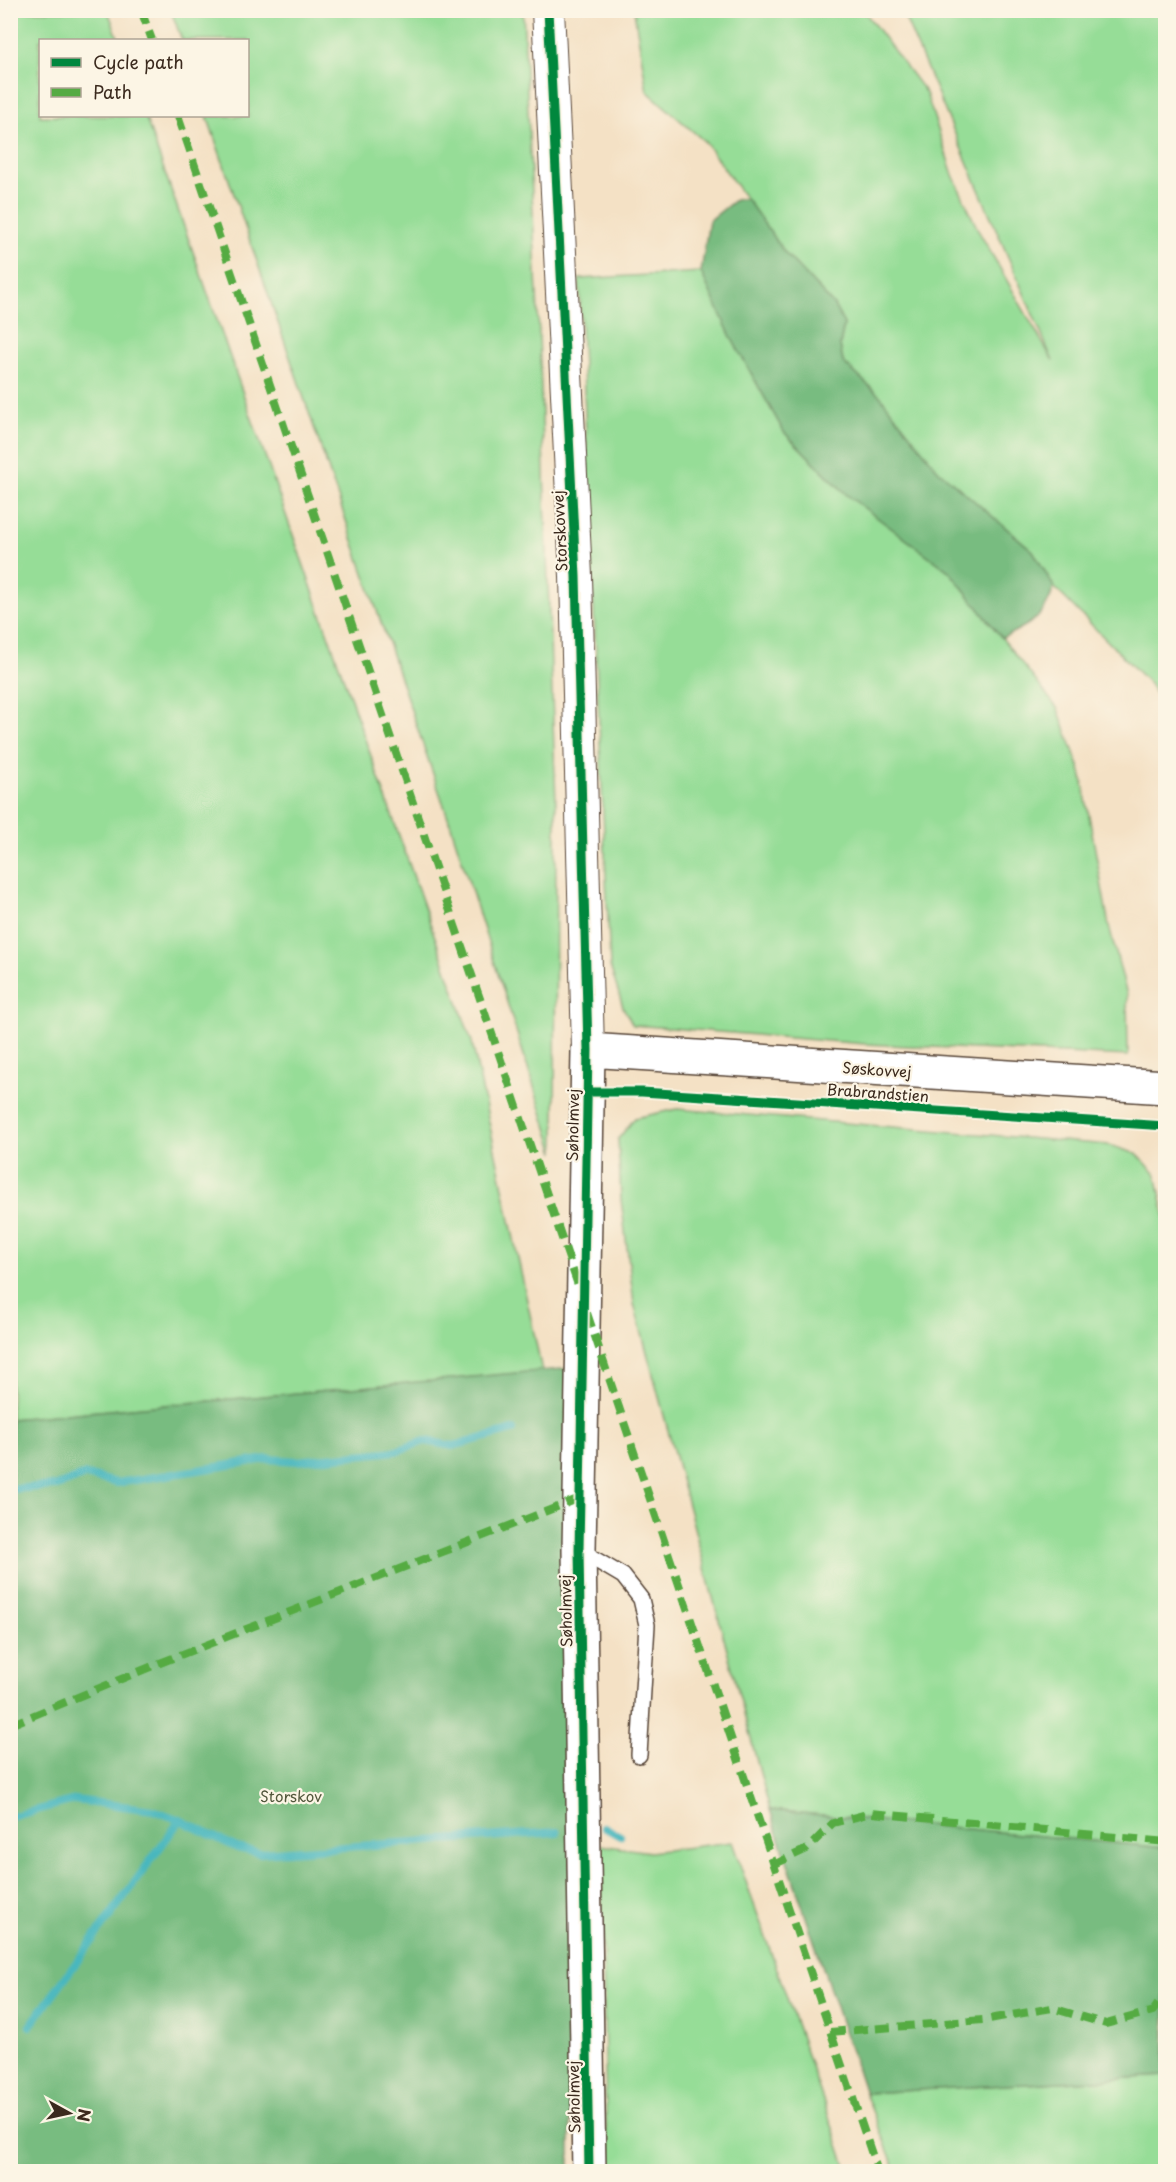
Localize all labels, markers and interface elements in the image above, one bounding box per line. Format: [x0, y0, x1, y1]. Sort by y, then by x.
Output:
legend [39, 39, 249, 117]
text: Cycle path [93, 48, 184, 75]
text: Path [93, 78, 132, 105]
street label: Storskovvej [545, 490, 573, 572]
street label: Søskovvej [842, 1055, 912, 1083]
street label: Brabrandstien [826, 1077, 930, 1107]
street label: Søholmvej [560, 1088, 584, 1162]
street label: Søholmvej [553, 1574, 577, 1648]
park label: Storskov [260, 1784, 322, 1807]
street label: Søholmvej [561, 2060, 585, 2134]
north arrow [39, 2083, 99, 2143]
text: N [72, 2107, 98, 2123]

